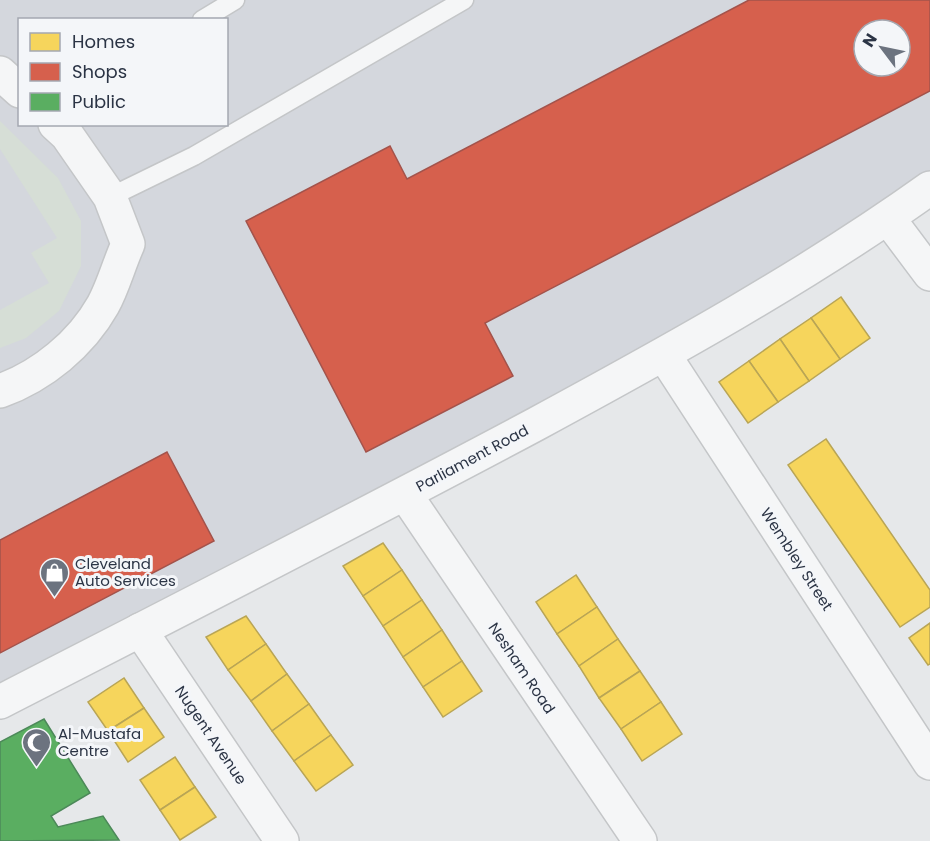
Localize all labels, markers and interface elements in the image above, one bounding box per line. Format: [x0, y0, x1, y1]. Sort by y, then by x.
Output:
legend [18, 18, 228, 126]
north arrow [852, 18, 912, 78]
text: Homes [72, 29, 135, 54]
text: N [857, 29, 883, 52]
text: Shops [72, 59, 127, 84]
text: Public [72, 89, 126, 114]
street label: Parliament Road [412, 419, 532, 497]
street label: Wembley Street [756, 503, 838, 615]
place label: Cleveland Auto Services [75, 553, 176, 591]
shop icon: Cleveland Auto Services [38, 556, 70, 598]
street label: Nesham Road [484, 618, 560, 718]
street label: Nugent Avenue [170, 681, 252, 789]
place label: Al-Mustafa Centre [58, 723, 141, 761]
mosque icon: Al-Mustafa Centre [21, 726, 53, 768]

